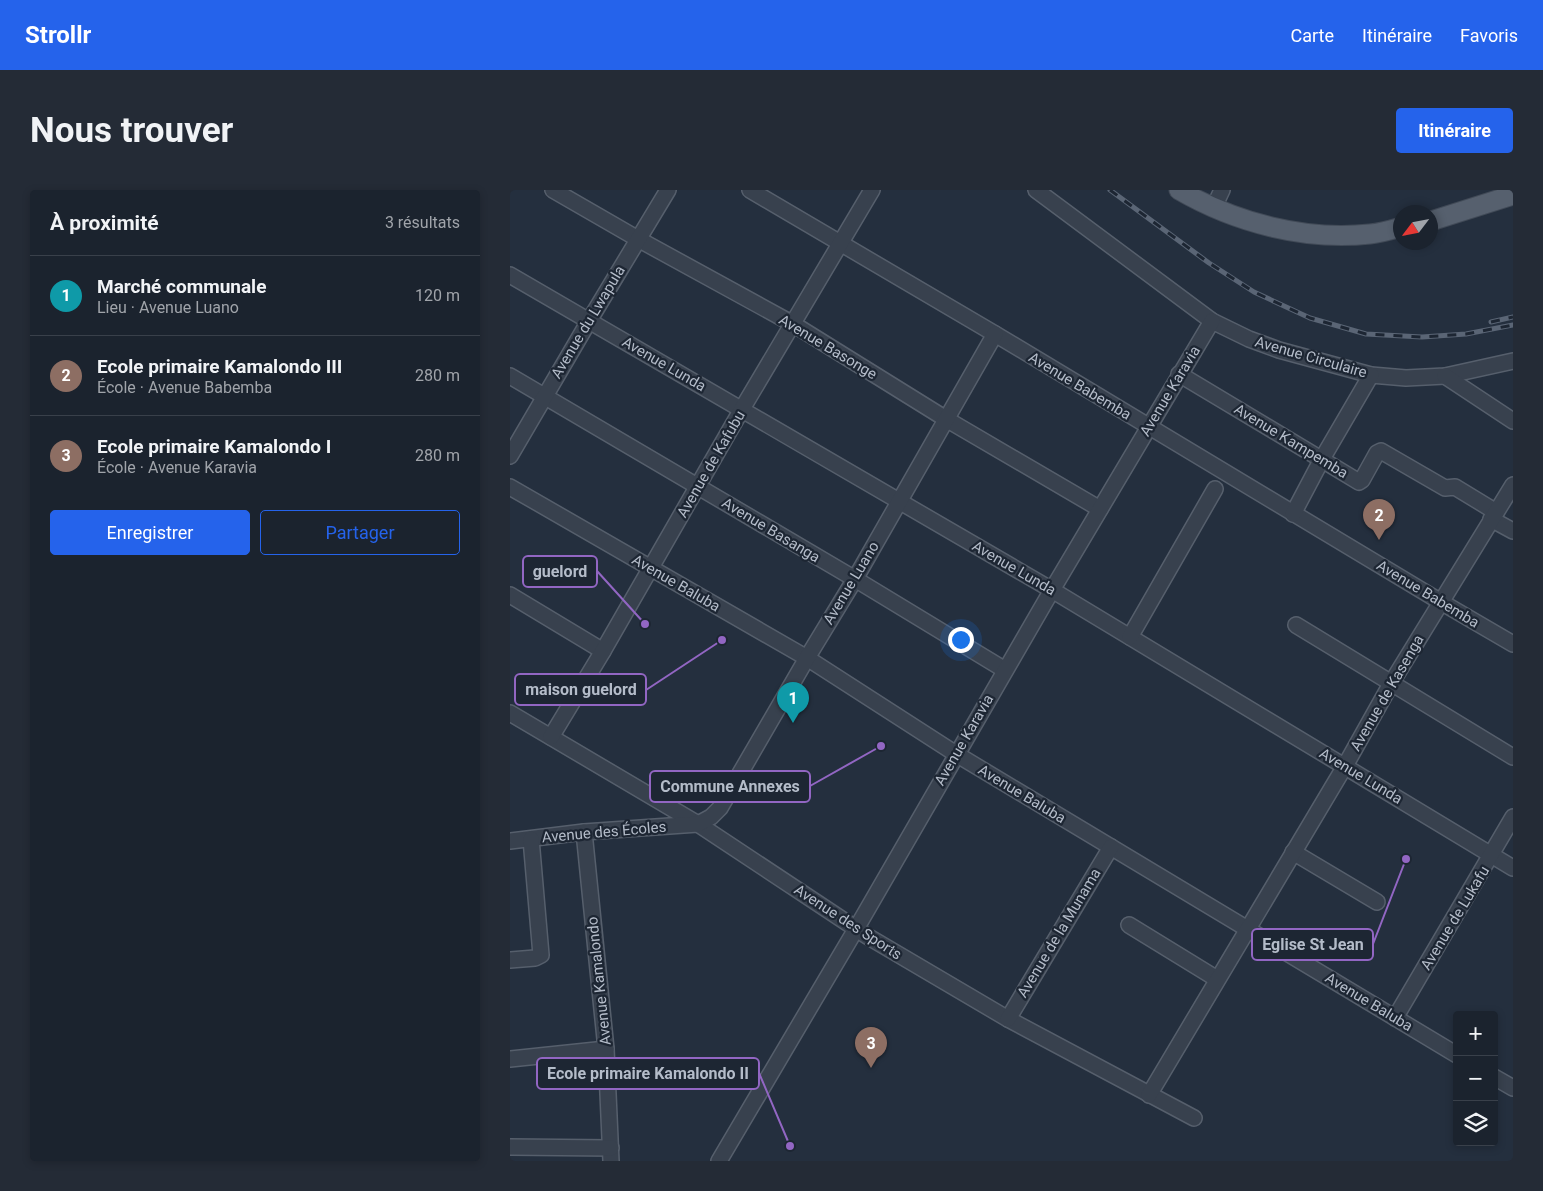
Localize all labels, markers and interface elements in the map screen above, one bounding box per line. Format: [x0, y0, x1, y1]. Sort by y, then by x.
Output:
text: Strollr [25, 21, 91, 49]
text: Carte [1291, 25, 1334, 46]
text: Itinéraire [1362, 25, 1432, 46]
text: Favoris [1460, 25, 1518, 46]
button: Itinéraire [1396, 108, 1513, 153]
text: Nous trouver [30, 110, 233, 151]
north arrow [1393, 205, 1438, 250]
text: À proximité [50, 211, 159, 235]
text: 3 résultats [385, 213, 460, 232]
street label: Avenue du Lwapula [547, 262, 629, 382]
text: Marché communale [97, 275, 266, 298]
text: 1 [61, 286, 71, 305]
text: 120 m [415, 286, 460, 305]
text: Lieu · Avenue Luano [97, 298, 239, 317]
street label: Avenue Basonge [776, 311, 880, 383]
street label: Avenue Circulaire [1253, 332, 1369, 382]
street label: Avenue Lunda [619, 333, 709, 395]
street label: Avenue Karavia [1136, 343, 1204, 439]
street label: Avenue Babemba [1025, 348, 1135, 424]
text: Ecole primaire Kamalondo III [97, 355, 342, 378]
text: 2 [61, 366, 71, 385]
text: 280 m [415, 366, 460, 385]
text: École · Avenue Babemba [97, 378, 272, 397]
street label: Avenue Kampemba [1231, 400, 1351, 482]
street label: Avenue de Kafubu [673, 407, 749, 521]
text: Ecole primaire Kamalondo I [97, 435, 331, 458]
text: 3 [61, 446, 71, 465]
text: 280 m [415, 446, 460, 465]
text: École · Avenue Karavia [97, 458, 257, 477]
street label: Avenue Basanga [719, 494, 823, 566]
pin: 2 [1363, 499, 1395, 540]
button: Enregistrer [50, 510, 250, 555]
button: Partager [260, 510, 460, 555]
street label: Avenue Lunda [969, 537, 1059, 599]
street label: Avenue Luano [819, 538, 883, 628]
street label: Avenue Baluba [629, 551, 723, 615]
callout: guelord [523, 556, 597, 587]
street label: Avenue Babemba [1373, 556, 1483, 632]
text: guelord [533, 562, 587, 581]
your location [948, 627, 974, 653]
street label: Avenue de Kasenga [1346, 632, 1428, 754]
callout: maison guelord [515, 674, 646, 705]
text: maison guelord [525, 680, 637, 699]
pin: 1 [777, 682, 809, 723]
street label: Avenue Karavia [931, 691, 997, 789]
street label: Avenue Lunda [1316, 744, 1406, 808]
street label: Avenue Baluba [975, 761, 1069, 827]
callout: Commune Annexes [650, 771, 810, 802]
text: Commune Annexes [660, 777, 800, 796]
street label: Avenue des Écoles [541, 818, 667, 846]
street label: Avenue de Lukafu [1417, 863, 1493, 973]
street label: Avenue de la Munama [1013, 865, 1105, 1001]
street label: Avenue des Sports [791, 881, 905, 963]
street label: Avenue Kamalondo [583, 916, 615, 1046]
callout: Eglise St Jean [1252, 929, 1373, 960]
text: Eglise St Jean [1262, 935, 1364, 954]
street label: Avenue Baluba [1322, 969, 1416, 1035]
map controls [1453, 1011, 1498, 1146]
button: + [1453, 1011, 1498, 1056]
pin: 3 [855, 1027, 887, 1068]
button: − [1453, 1056, 1498, 1101]
callout: Ecole primaire Kamalondo II [537, 1058, 759, 1089]
text: Ecole primaire Kamalondo II [547, 1064, 749, 1083]
button: layers [1453, 1101, 1498, 1146]

